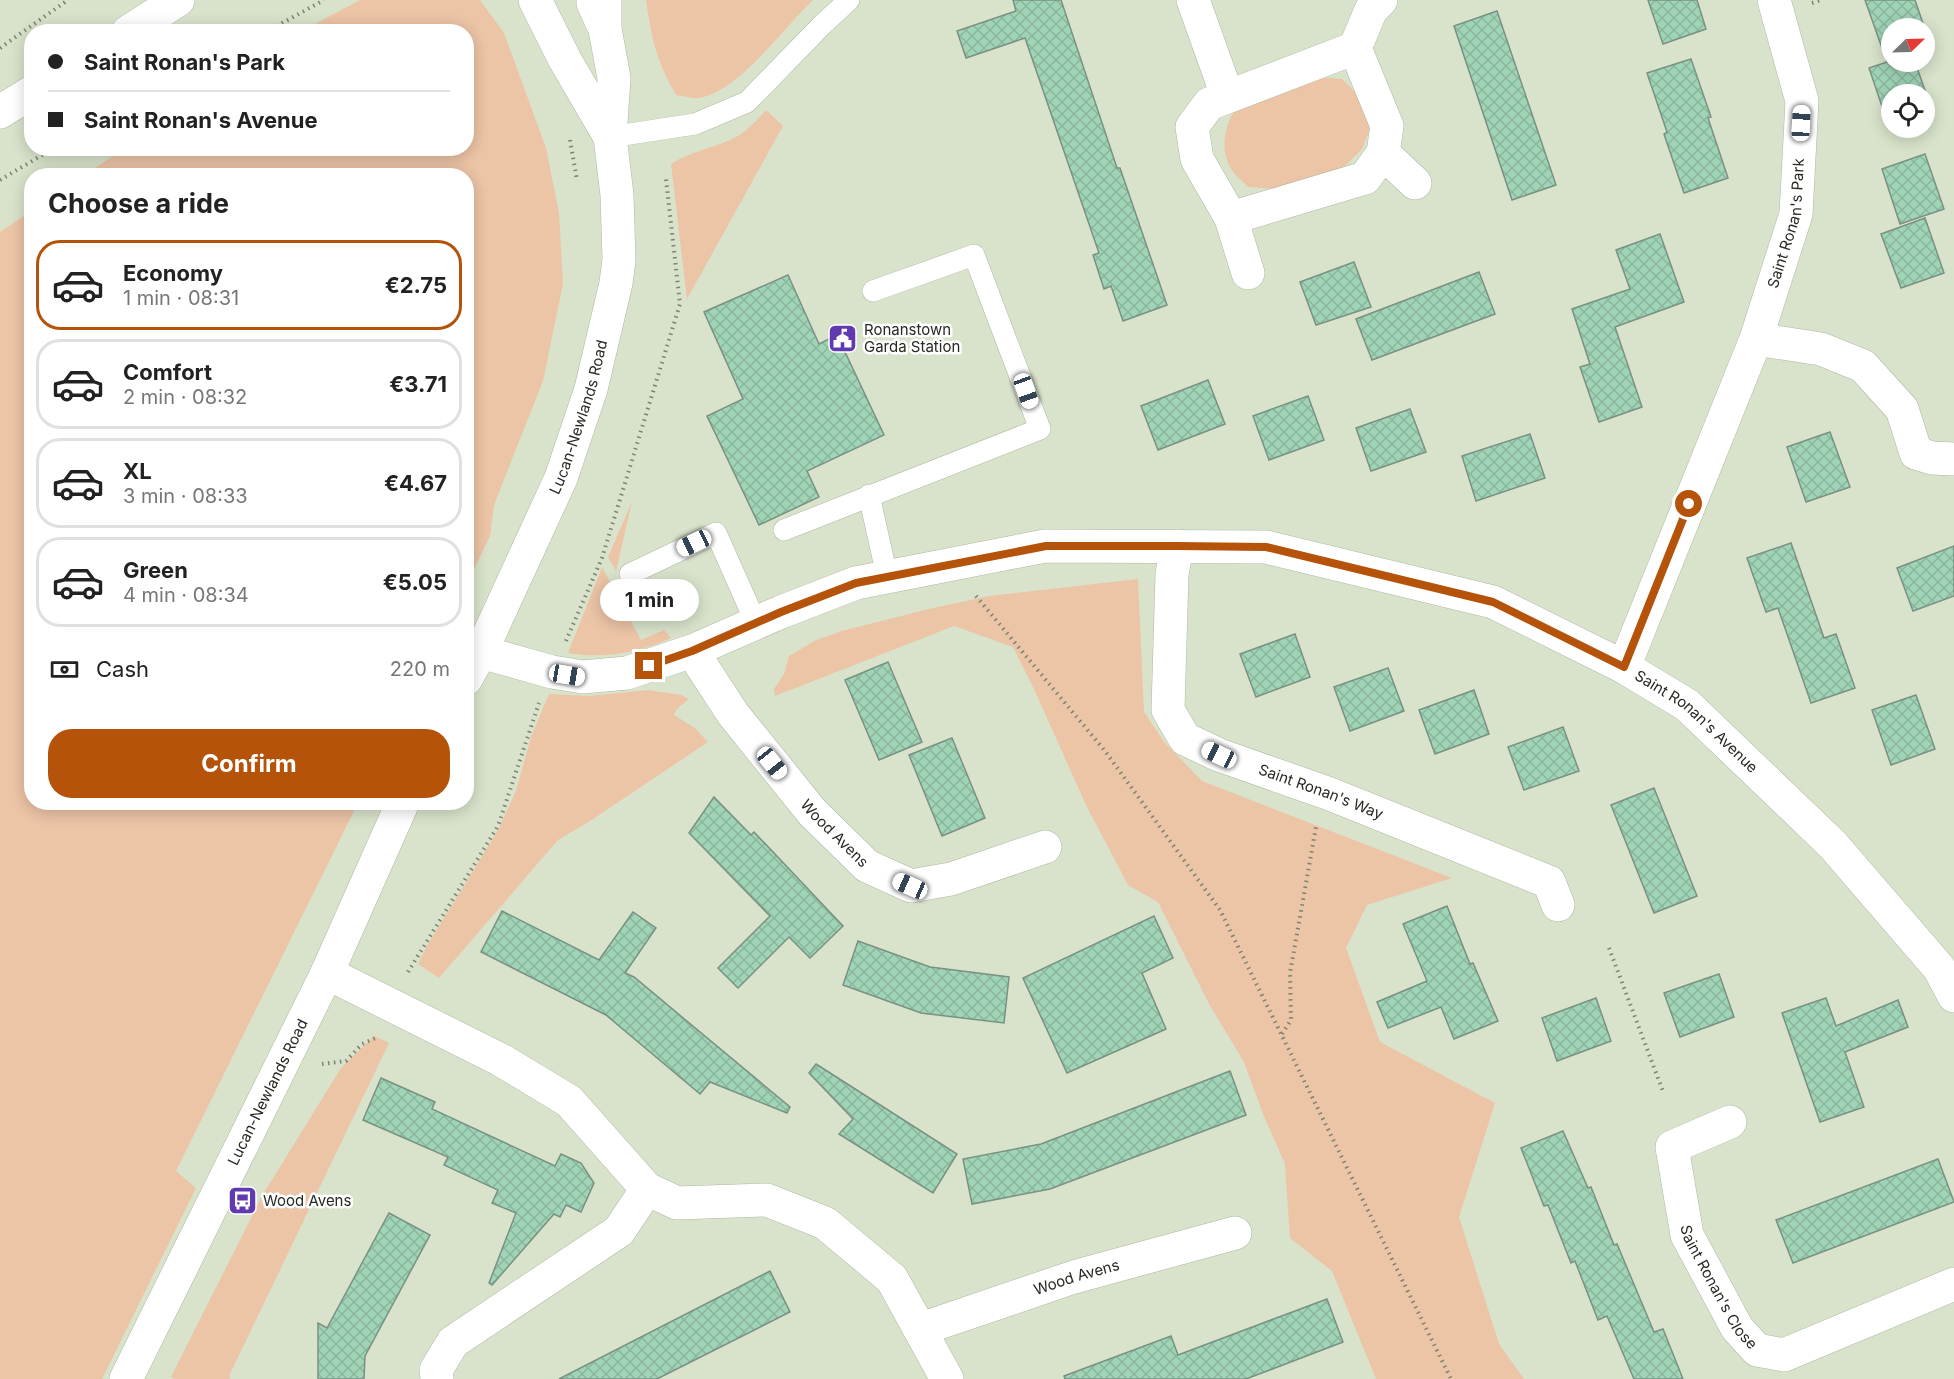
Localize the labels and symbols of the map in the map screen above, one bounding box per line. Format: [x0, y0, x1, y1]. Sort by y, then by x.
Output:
north arrow [1881, 18, 1935, 72]
car [1791, 105, 1811, 141]
street label: Saint Ronan's Park [1763, 157, 1808, 290]
place label: Ronanstown Garda Station [864, 320, 960, 356]
public building icon: Ronanstown Garda Station [827, 323, 859, 355]
street label: Lucan-Newlands Road [545, 338, 611, 497]
car [1011, 371, 1041, 411]
route start [1675, 490, 1702, 517]
car [674, 527, 714, 559]
callout: 1 min [600, 579, 698, 621]
route end [635, 652, 662, 679]
car [548, 663, 586, 687]
street label: Saint Ronan's Avenue [1632, 666, 1762, 777]
car [1199, 739, 1239, 771]
car [754, 743, 790, 783]
street label: Saint Ronan's Way [1256, 760, 1387, 824]
street label: Wood Avens [797, 795, 873, 871]
car [890, 870, 930, 902]
street label: Lucan-Newlands Road [223, 1016, 312, 1168]
bus stop icon: Wood Avens [226, 1185, 258, 1217]
place label: Wood Avens [263, 1191, 351, 1210]
street label: Saint Ronan's Close [1676, 1223, 1762, 1353]
street label: Wood Avens [1031, 1255, 1121, 1299]

